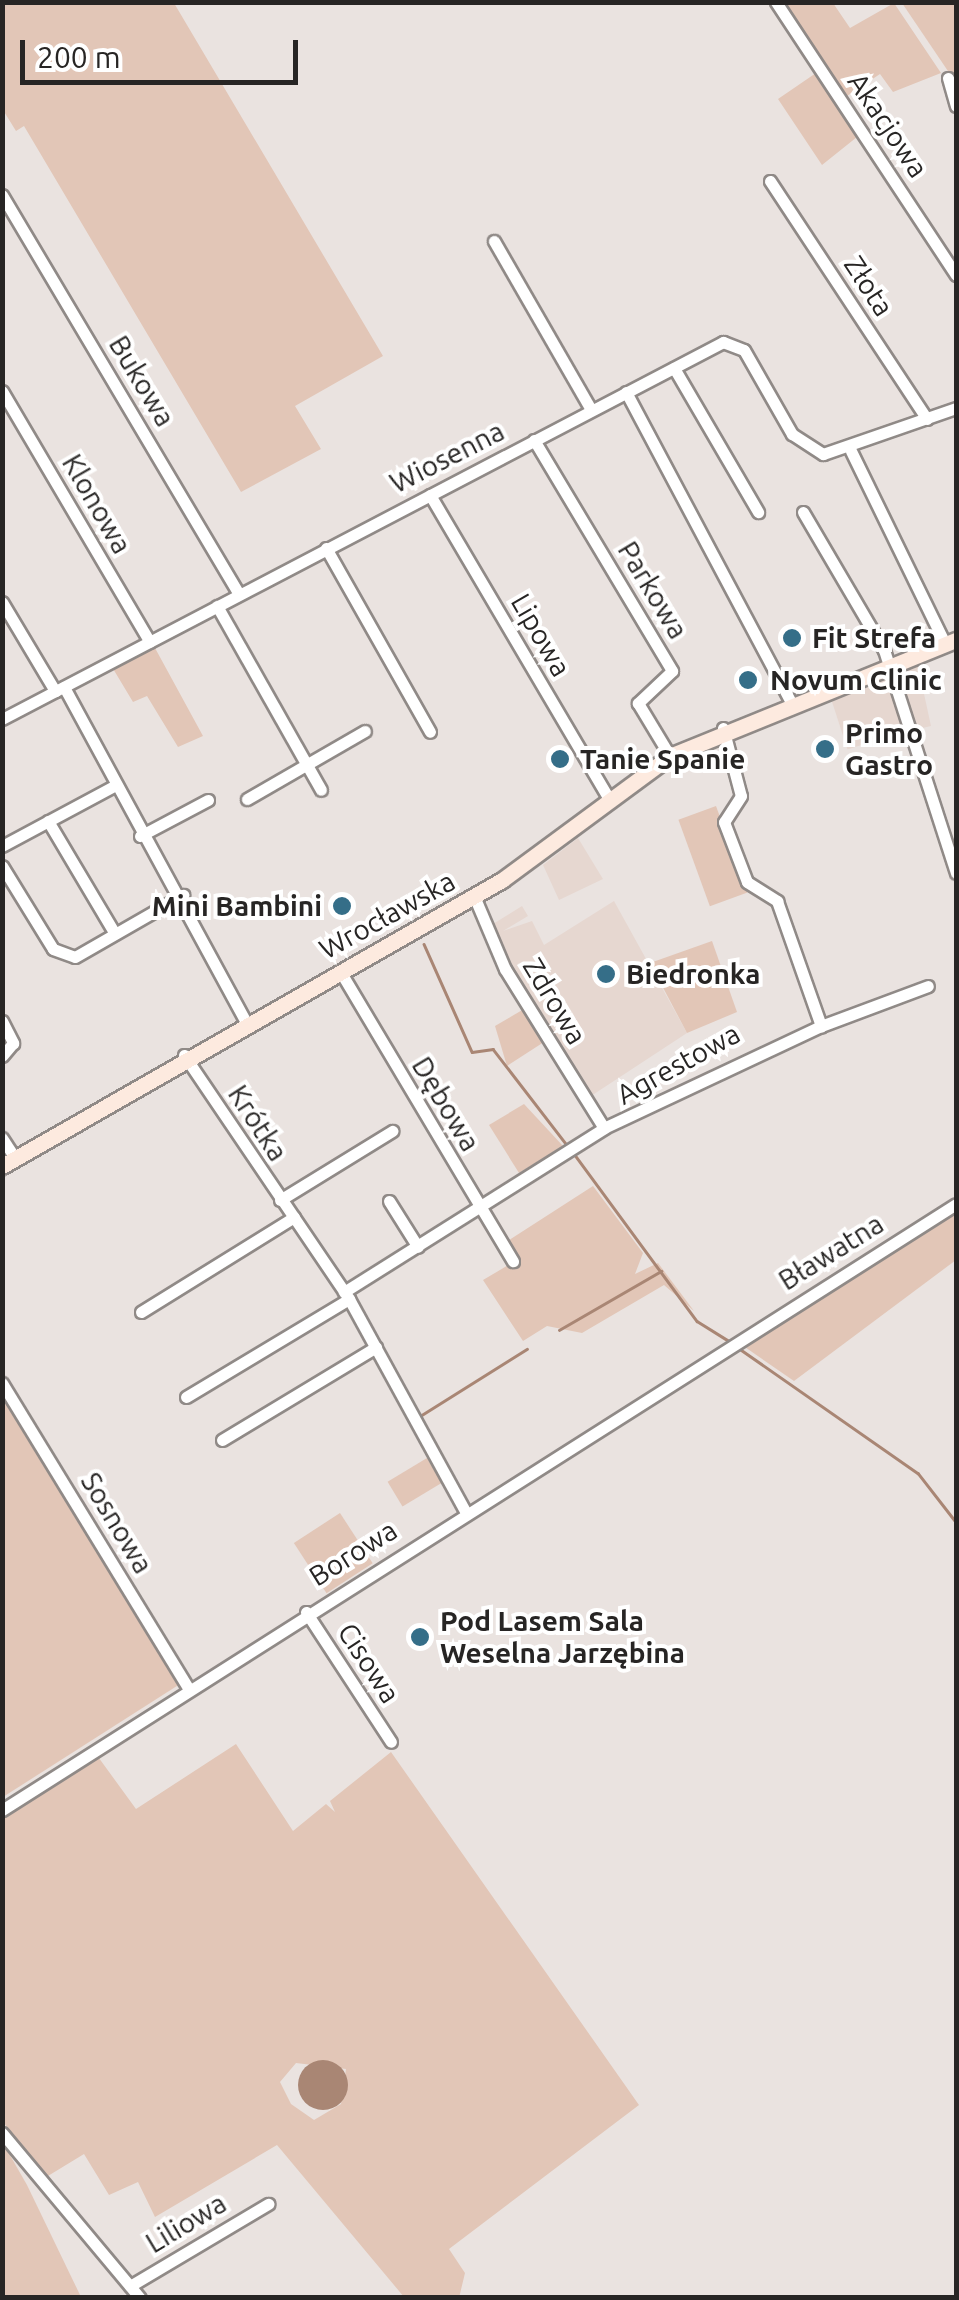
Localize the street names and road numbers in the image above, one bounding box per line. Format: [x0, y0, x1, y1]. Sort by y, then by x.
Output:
street label: Akacjowa [841, 66, 935, 184]
street label: Złota [837, 250, 901, 322]
street label: Bukowa [102, 330, 182, 432]
street label: Wiosenna [384, 414, 510, 500]
street label: Klonowa [55, 448, 139, 560]
street label: Parkowa [611, 535, 695, 645]
street label: Lipowa [504, 588, 578, 682]
street label: Wrocławska [313, 864, 461, 966]
street label: Zdrowa [516, 952, 594, 1050]
street label: Agrestowa [610, 1016, 746, 1112]
street label: Dębowa [405, 1051, 487, 1157]
street label: Krótka [221, 1079, 295, 1167]
street label: Bławatna [772, 1207, 890, 1297]
street label: Sosnowa [74, 1467, 160, 1579]
street label: Borowa [303, 1513, 403, 1593]
street label: Cisowa [331, 1617, 407, 1709]
street label: Liliowa [140, 2186, 232, 2260]

